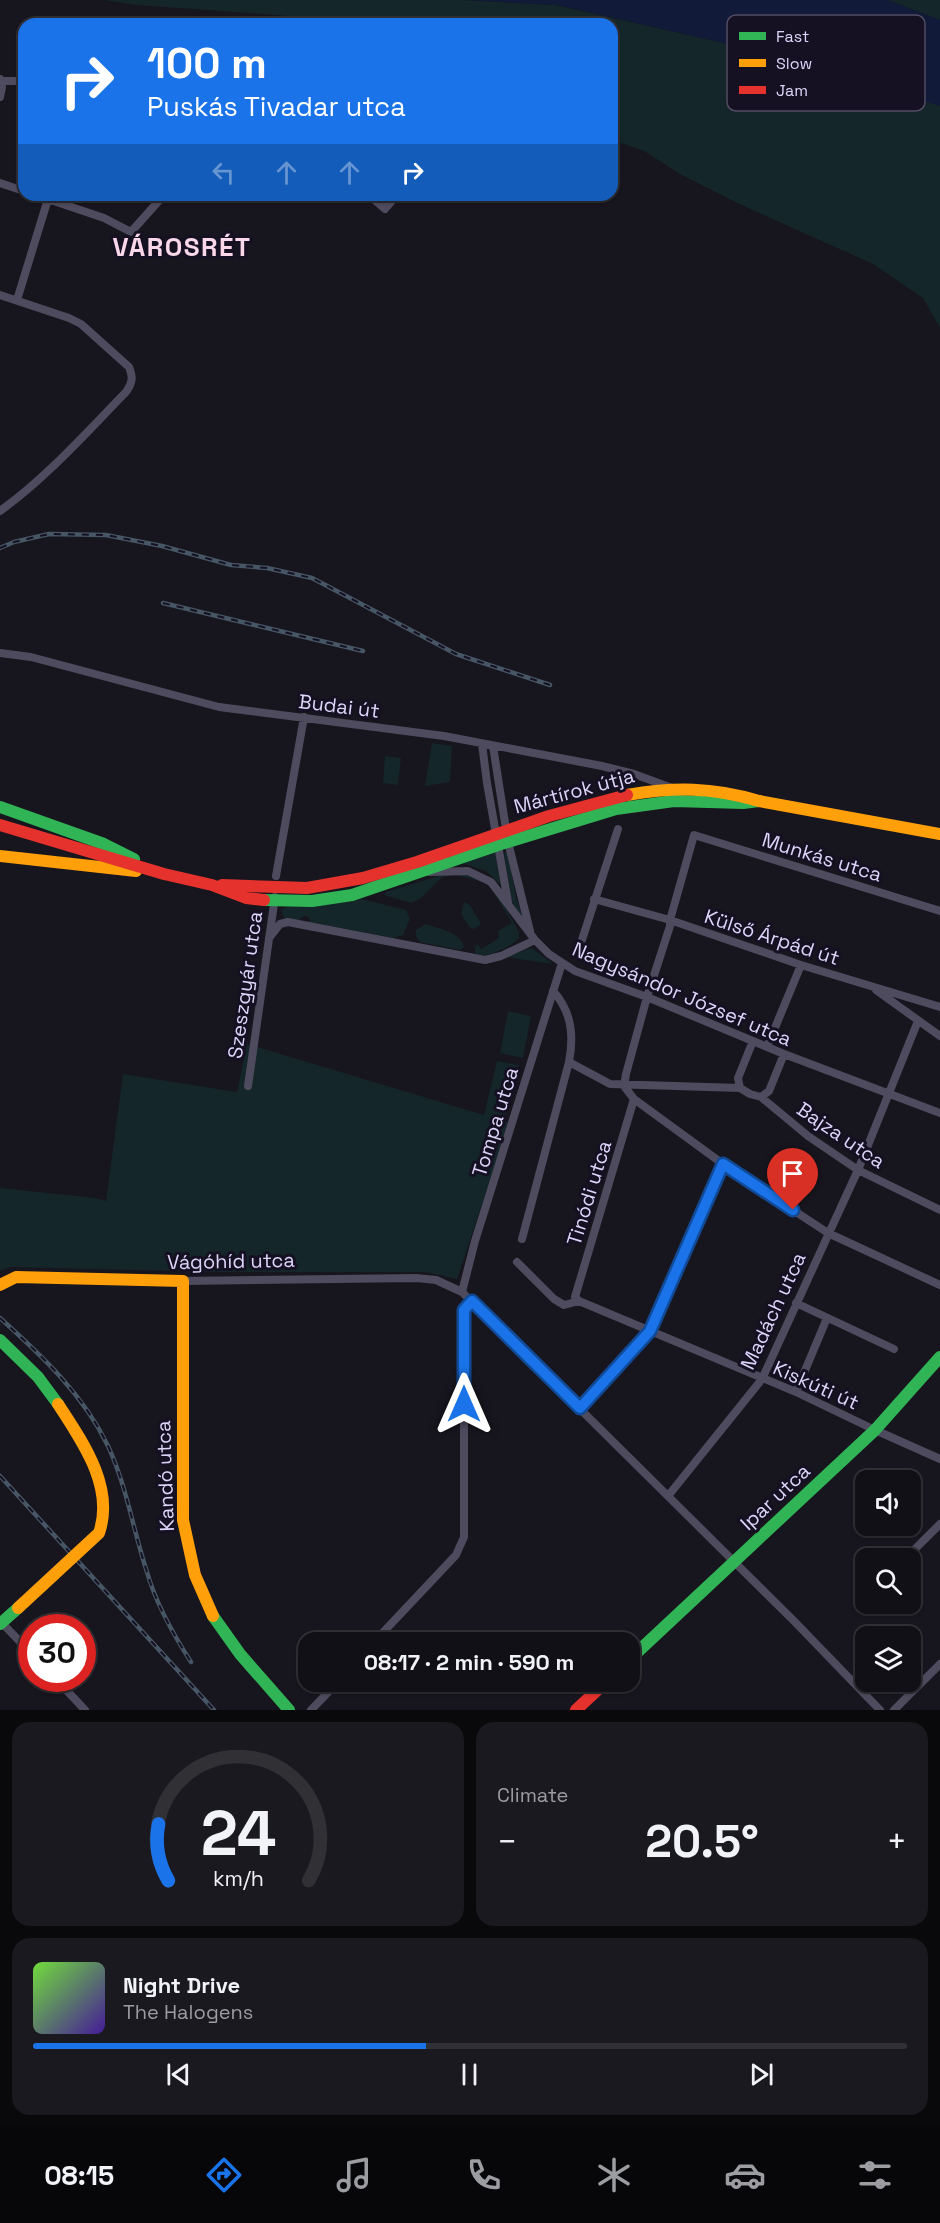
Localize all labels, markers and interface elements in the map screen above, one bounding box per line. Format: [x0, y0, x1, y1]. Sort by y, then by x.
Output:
legend [727, 15, 925, 111]
text: Fast [776, 26, 809, 47]
text: 100 m [147, 37, 267, 90]
icon: right [48, 42, 126, 120]
text: Slow [776, 53, 812, 74]
text: Jam [776, 80, 808, 101]
text: Puskás Tivadar utca [147, 89, 406, 124]
icon: left [207, 156, 240, 189]
icon: ahead [270, 156, 303, 189]
icon: ahead [333, 156, 366, 189]
icon: right [396, 156, 429, 189]
district label: VÁROSRÉT [112, 230, 252, 264]
street label: Budai út [297, 688, 381, 724]
street label: Mártírok útja [511, 762, 637, 820]
street label: Munkás utca [759, 826, 885, 888]
street label: Külső Árpád út [701, 903, 843, 971]
street label: Szeszgyár utca [222, 910, 268, 1060]
street label: Nagysándor József utca [568, 936, 796, 1052]
street label: Tompa utca [466, 1064, 524, 1180]
street label: Bajza utca [792, 1096, 890, 1174]
street label: Tinódi utca [561, 1137, 617, 1249]
pin [767, 1148, 818, 1210]
icon: arrive [776, 1157, 809, 1190]
street label: Vágóhíd utca [167, 1247, 295, 1275]
street label: Madách utca [734, 1248, 812, 1374]
street label: Kiskúti út [769, 1355, 863, 1415]
position arrow [432, 1372, 496, 1436]
street label: Kandó utca [150, 1420, 180, 1532]
street label: Ipar utca [735, 1458, 815, 1536]
map controls [855, 1470, 921, 1692]
button: sound [855, 1470, 921, 1536]
button: search [855, 1548, 921, 1614]
speed limit sign: 30 [18, 1614, 96, 1692]
button: layers [855, 1626, 921, 1692]
text: 08:17 · 2 min · 590 m [364, 1648, 574, 1676]
text: Climate [497, 1782, 568, 1808]
text: 24 [200, 1794, 276, 1873]
text: 20.5° [645, 1813, 759, 1870]
text: − [497, 1821, 517, 1863]
text: + [887, 1821, 907, 1863]
text: km/h [212, 1865, 264, 1892]
text: Night Drive [123, 1971, 240, 1999]
text: The Halogens [123, 1999, 253, 2025]
icon: previous [162, 2058, 195, 2091]
icon: pause [453, 2058, 486, 2091]
icon: next [745, 2058, 778, 2091]
icon: directions [203, 2154, 245, 2196]
icon: music [333, 2154, 375, 2196]
icon: phone [463, 2154, 505, 2196]
icon: climate [593, 2154, 635, 2196]
icon: car [724, 2154, 766, 2196]
icon: filters [854, 2154, 896, 2196]
text: 08:15 [44, 2158, 114, 2193]

